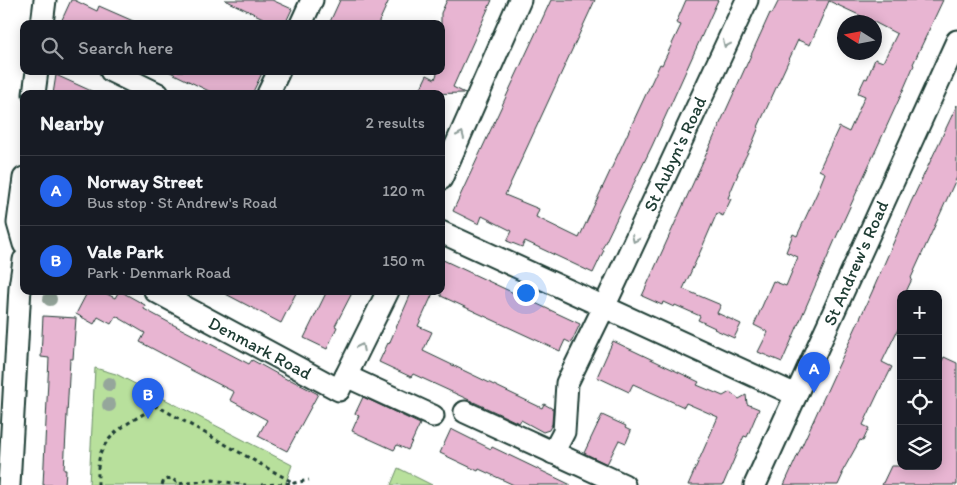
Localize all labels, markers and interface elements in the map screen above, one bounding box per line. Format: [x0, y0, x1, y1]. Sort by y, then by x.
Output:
north arrow [837, 15, 882, 60]
search box [20, 20, 445, 75]
icon: search [38, 34, 66, 62]
text: Search here [78, 36, 173, 59]
one-way arrow [722, 39, 732, 48]
street label: St Aubyn's Road [639, 93, 711, 215]
text: Nearby [40, 110, 104, 135]
text: 2 results [365, 113, 425, 132]
one-way arrow [454, 131, 465, 140]
text: Norway Street [87, 170, 203, 193]
text: A [51, 181, 61, 200]
text: 120 m [382, 181, 425, 200]
text: Bus stop · St Andrew's Road [87, 193, 277, 212]
street label: St Andrew's Road [819, 197, 893, 329]
one-way arrow [631, 234, 642, 243]
text: Vale Park [87, 240, 164, 263]
text: B [51, 251, 61, 270]
text: 150 m [382, 251, 425, 270]
text: Park · Denmark Road [87, 263, 230, 282]
your location [513, 280, 539, 306]
map controls [897, 290, 942, 470]
button: + [897, 290, 942, 335]
street label: Denmark Road [205, 312, 316, 385]
button: − [897, 335, 942, 380]
one-way arrow [354, 343, 365, 352]
pin: A [798, 352, 830, 393]
pin: B [132, 378, 164, 419]
button: locate [897, 380, 942, 425]
button: layers [897, 425, 942, 470]

